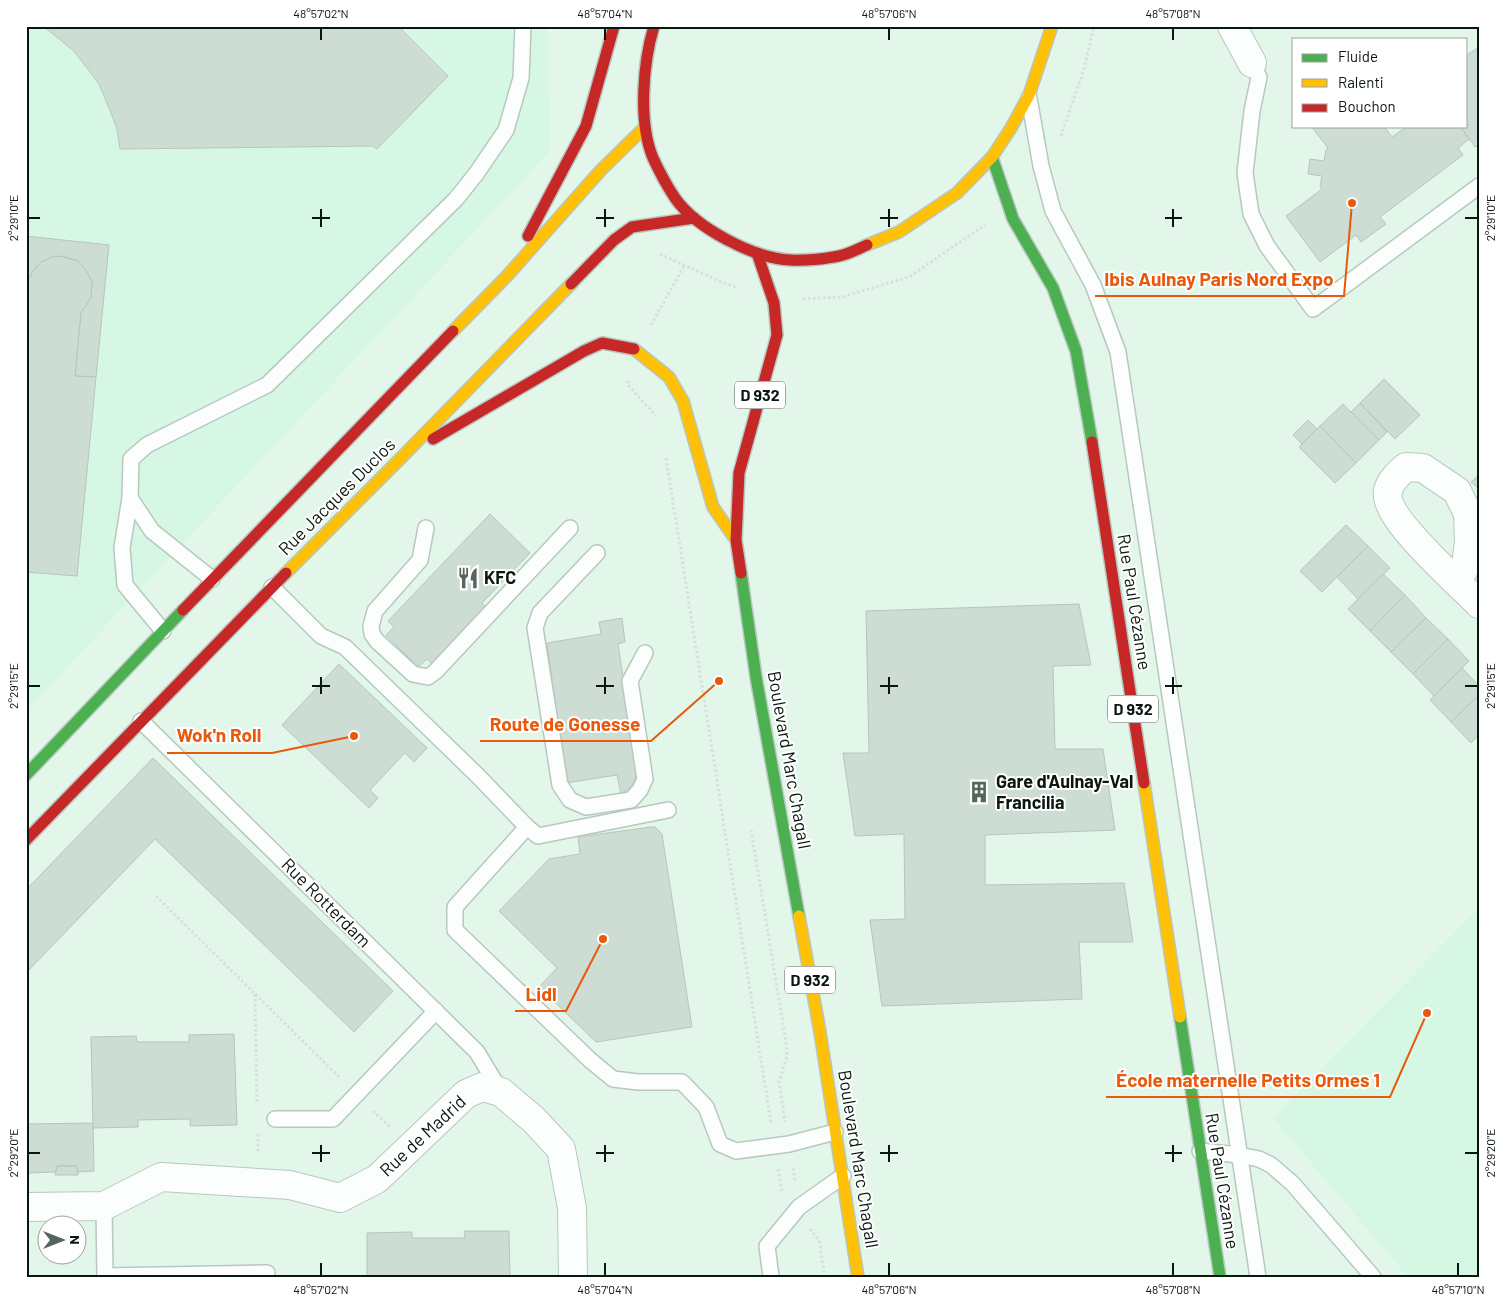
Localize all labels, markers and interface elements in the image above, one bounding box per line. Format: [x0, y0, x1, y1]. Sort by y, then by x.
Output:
text: 48°57'02"N [293, 6, 349, 20]
text: 48°57'04"N [577, 6, 633, 20]
text: 48°57'06"N [861, 6, 917, 20]
text: 48°57'08"N [1145, 6, 1201, 20]
legend [1292, 38, 1468, 128]
text: Fluide [1338, 47, 1378, 65]
text: Ralenti [1338, 73, 1384, 91]
text: Bouchon [1338, 97, 1396, 115]
text: 2°29'10"E [6, 195, 20, 241]
text: 2°29'10"E [1483, 195, 1497, 241]
callout: Ibis Aulnay Paris Nord Expo [1095, 262, 1344, 296]
text: Ibis Aulnay Paris Nord Expo [1104, 267, 1334, 290]
road number: D 932 [735, 382, 785, 408]
street label: Rue Jacques Duclos [273, 433, 399, 559]
street label: Rue Paul Cézanne [1113, 532, 1157, 672]
restaurant icon: KFC [455, 565, 481, 591]
place label: KFC [484, 566, 516, 588]
text: 2°29'15"E [6, 663, 20, 709]
text: 2°29'15"E [1483, 663, 1497, 709]
street label: Boulevard Marc Chagall [764, 669, 816, 850]
road number: D 932 [1108, 696, 1158, 722]
callout: Route de Gonesse [480, 707, 651, 741]
text: Route de Gonesse [490, 712, 640, 735]
callout: Wok'n Roll [167, 719, 272, 753]
text: Wok'n Roll [177, 723, 261, 746]
place label: Gare d'Aulnay-Val Francilia [996, 770, 1133, 813]
building icon: Gare d'Aulnay-Val Francilia [966, 779, 992, 805]
street label: Rue Rotterdam [277, 853, 376, 952]
road number: D 932 [785, 966, 835, 994]
callout: Lidl [515, 977, 566, 1011]
text: Lidl [525, 982, 557, 1005]
callout: École maternelle Petits Ormes 1 [1106, 1063, 1390, 1097]
street label: Boulevard Marc Chagall [834, 1068, 884, 1250]
text: École maternelle Petits Ormes 1 [1116, 1068, 1380, 1091]
street label: Rue de Madrid [375, 1090, 470, 1181]
street label: Rue Paul Cézanne [1201, 1111, 1245, 1251]
text: 2°29'20"E [6, 1129, 20, 1177]
text: 2°29'20"E [1483, 1129, 1497, 1177]
north arrow [38, 1216, 88, 1266]
text: N [67, 1235, 84, 1245]
text: 48°57'02"N [293, 1282, 349, 1296]
text: 48°57'04"N [577, 1282, 633, 1296]
text: 48°57'06"N [861, 1282, 917, 1296]
text: 48°57'08"N [1145, 1282, 1201, 1296]
text: 48°57'10"N [1431, 1282, 1485, 1296]

